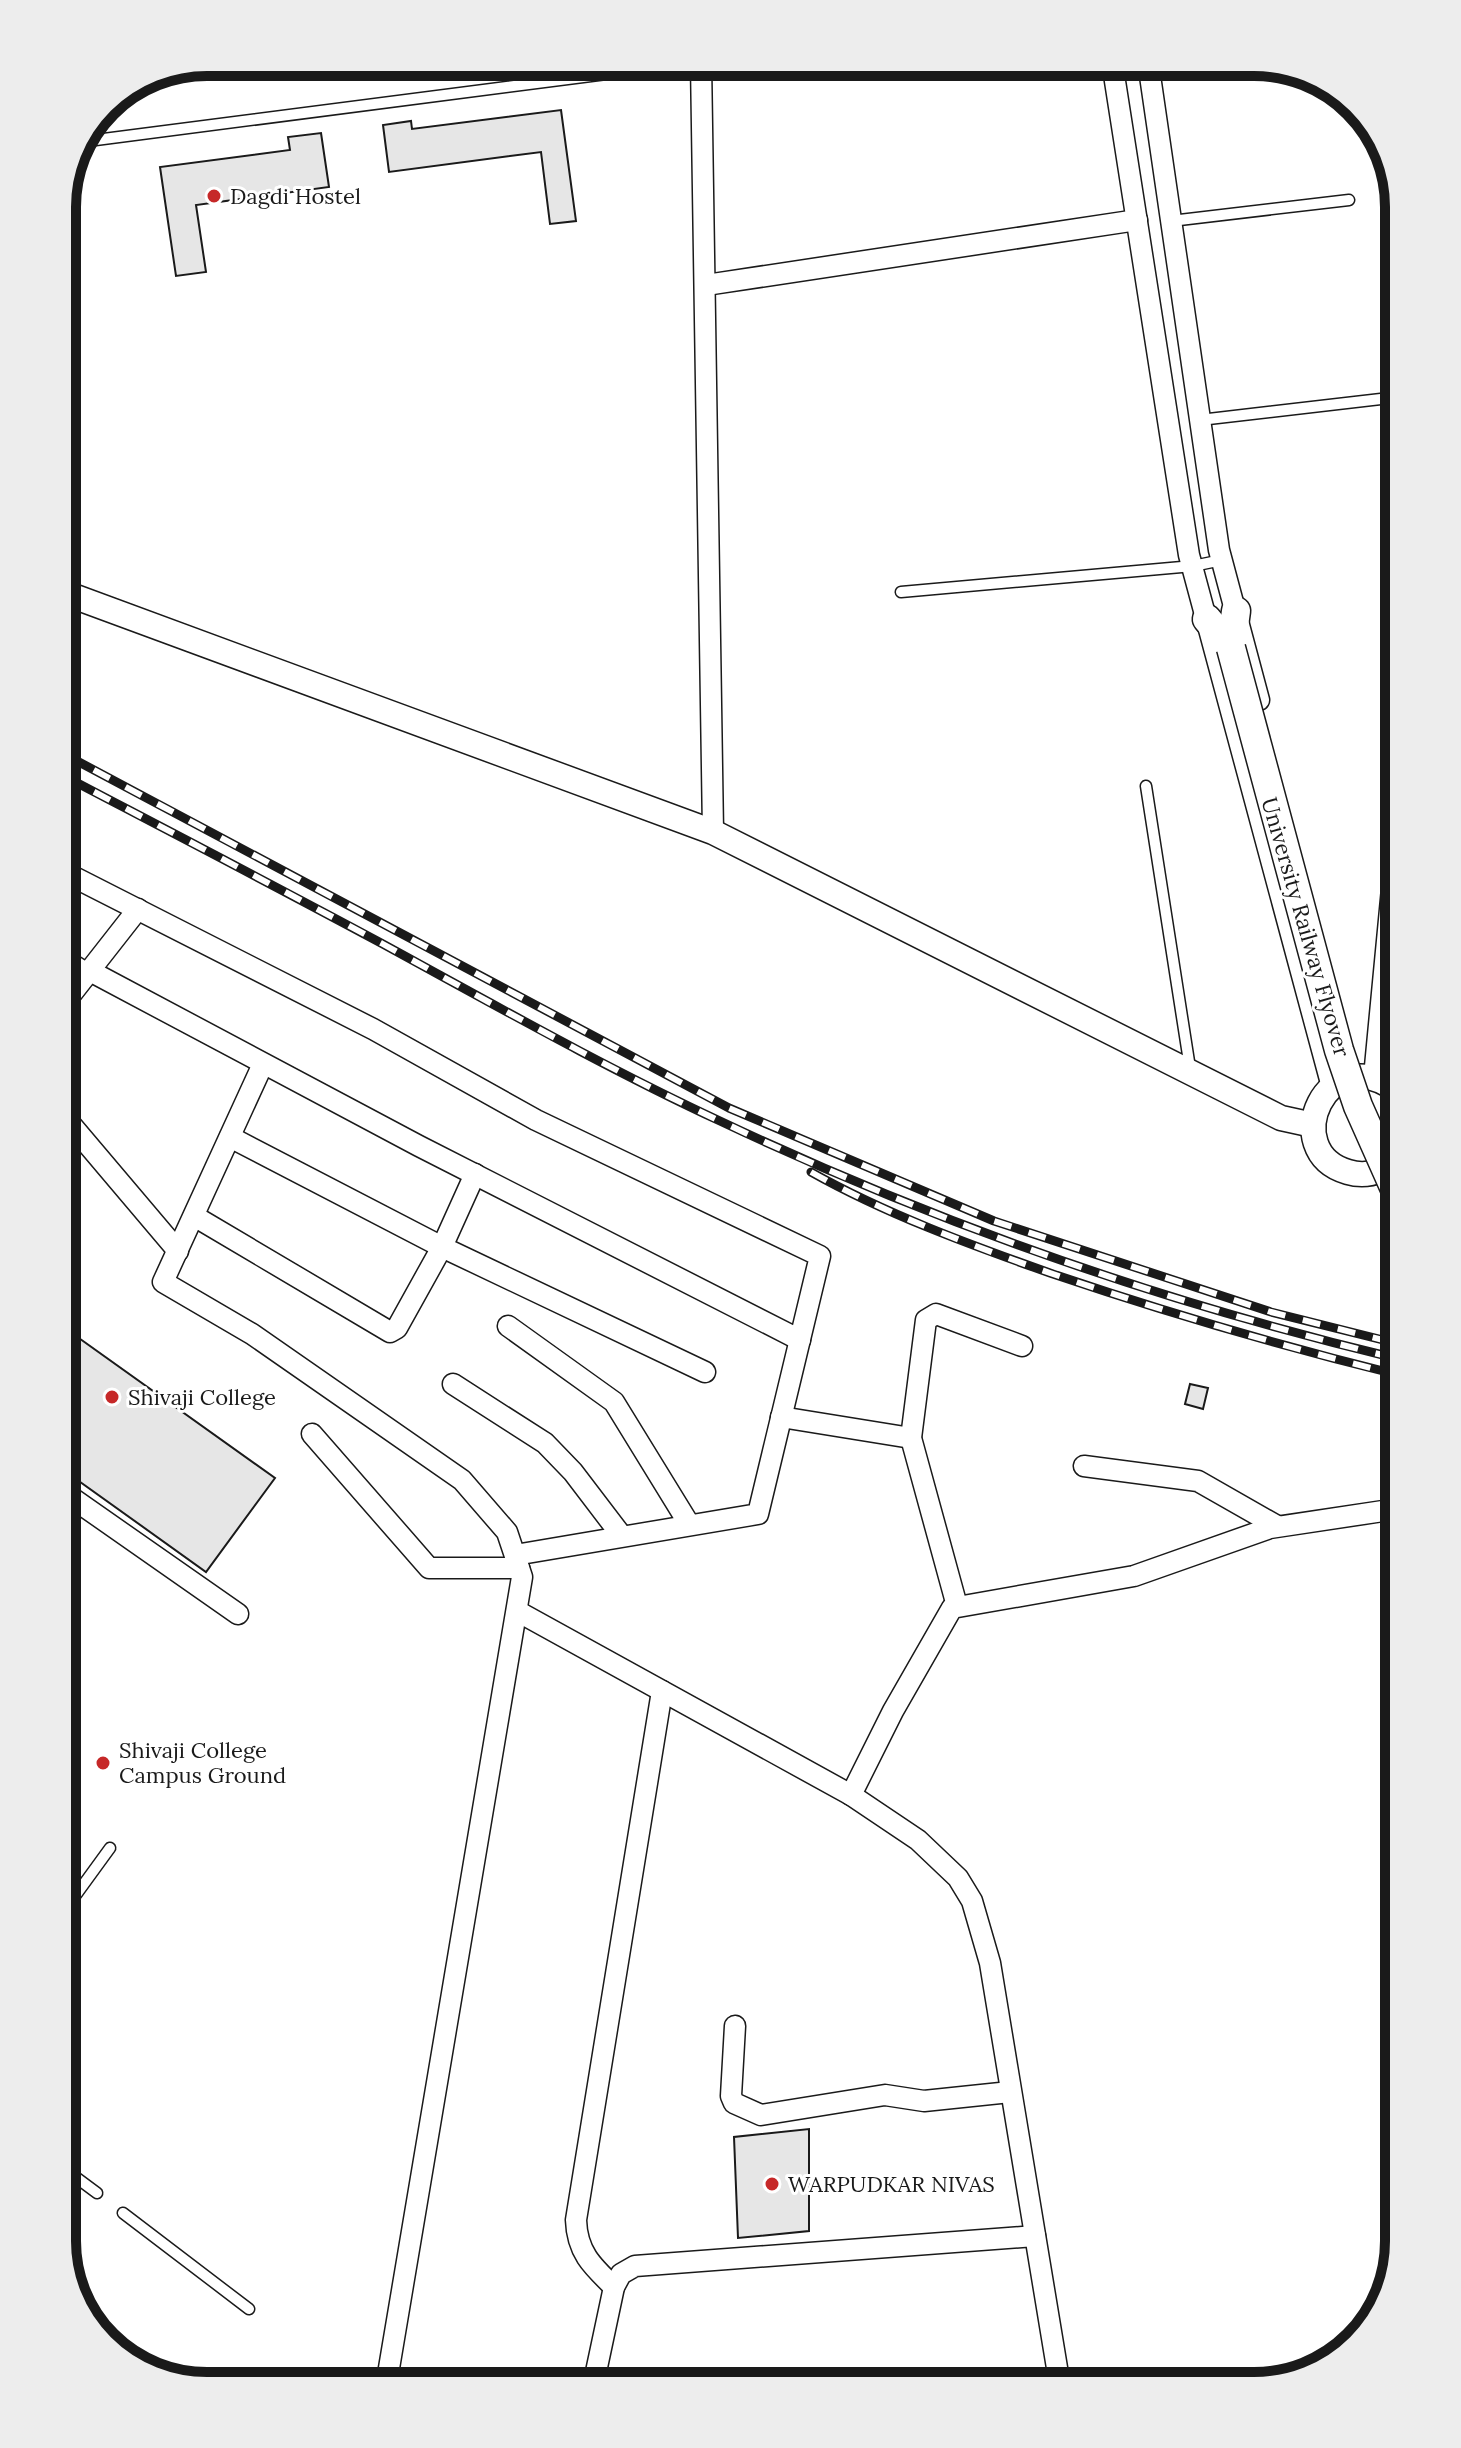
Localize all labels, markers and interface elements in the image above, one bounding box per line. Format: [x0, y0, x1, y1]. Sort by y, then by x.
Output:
place label: Dagdi Hostel [230, 182, 361, 210]
marker: Dagdi Hostel [205, 187, 223, 205]
street label: University Railway Flyover [1255, 794, 1357, 1061]
place label: Shivaji College [128, 1383, 276, 1411]
marker: Shivaji College [103, 1388, 121, 1406]
place label: Shivaji College Campus Ground [119, 1736, 286, 1789]
marker: Shivaji College Campus Ground [94, 1754, 112, 1772]
place label: WARPUDKAR NIVAS [788, 2170, 995, 2198]
marker: WARPUDKAR NIVAS [763, 2175, 781, 2193]

